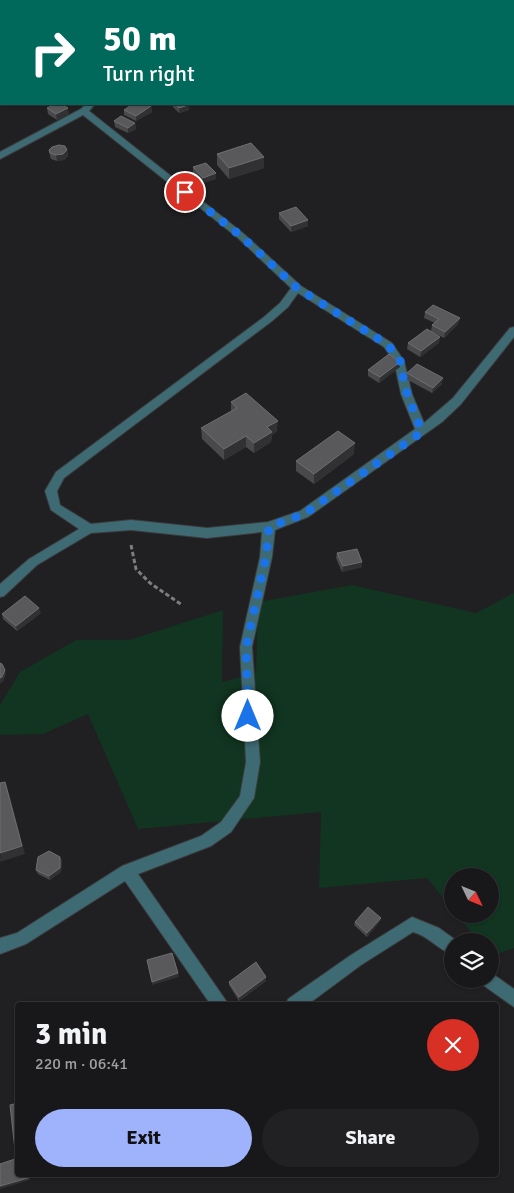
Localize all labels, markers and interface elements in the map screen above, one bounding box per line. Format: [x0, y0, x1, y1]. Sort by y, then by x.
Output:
text: 50 m [103, 17, 177, 60]
icon: right [20, 20, 85, 85]
text: Turn right [103, 60, 195, 87]
pin [164, 171, 206, 213]
icon: arrive [171, 178, 199, 206]
position arrow [221, 689, 273, 741]
north arrow [444, 868, 499, 922]
map controls [444, 868, 499, 988]
button: layers [444, 933, 499, 988]
text: 3 min [35, 1016, 107, 1053]
button: close [427, 1019, 479, 1071]
text: 220 m · 06:41 [35, 1054, 128, 1074]
button: Exit [35, 1109, 252, 1167]
button: Share [262, 1109, 479, 1167]

